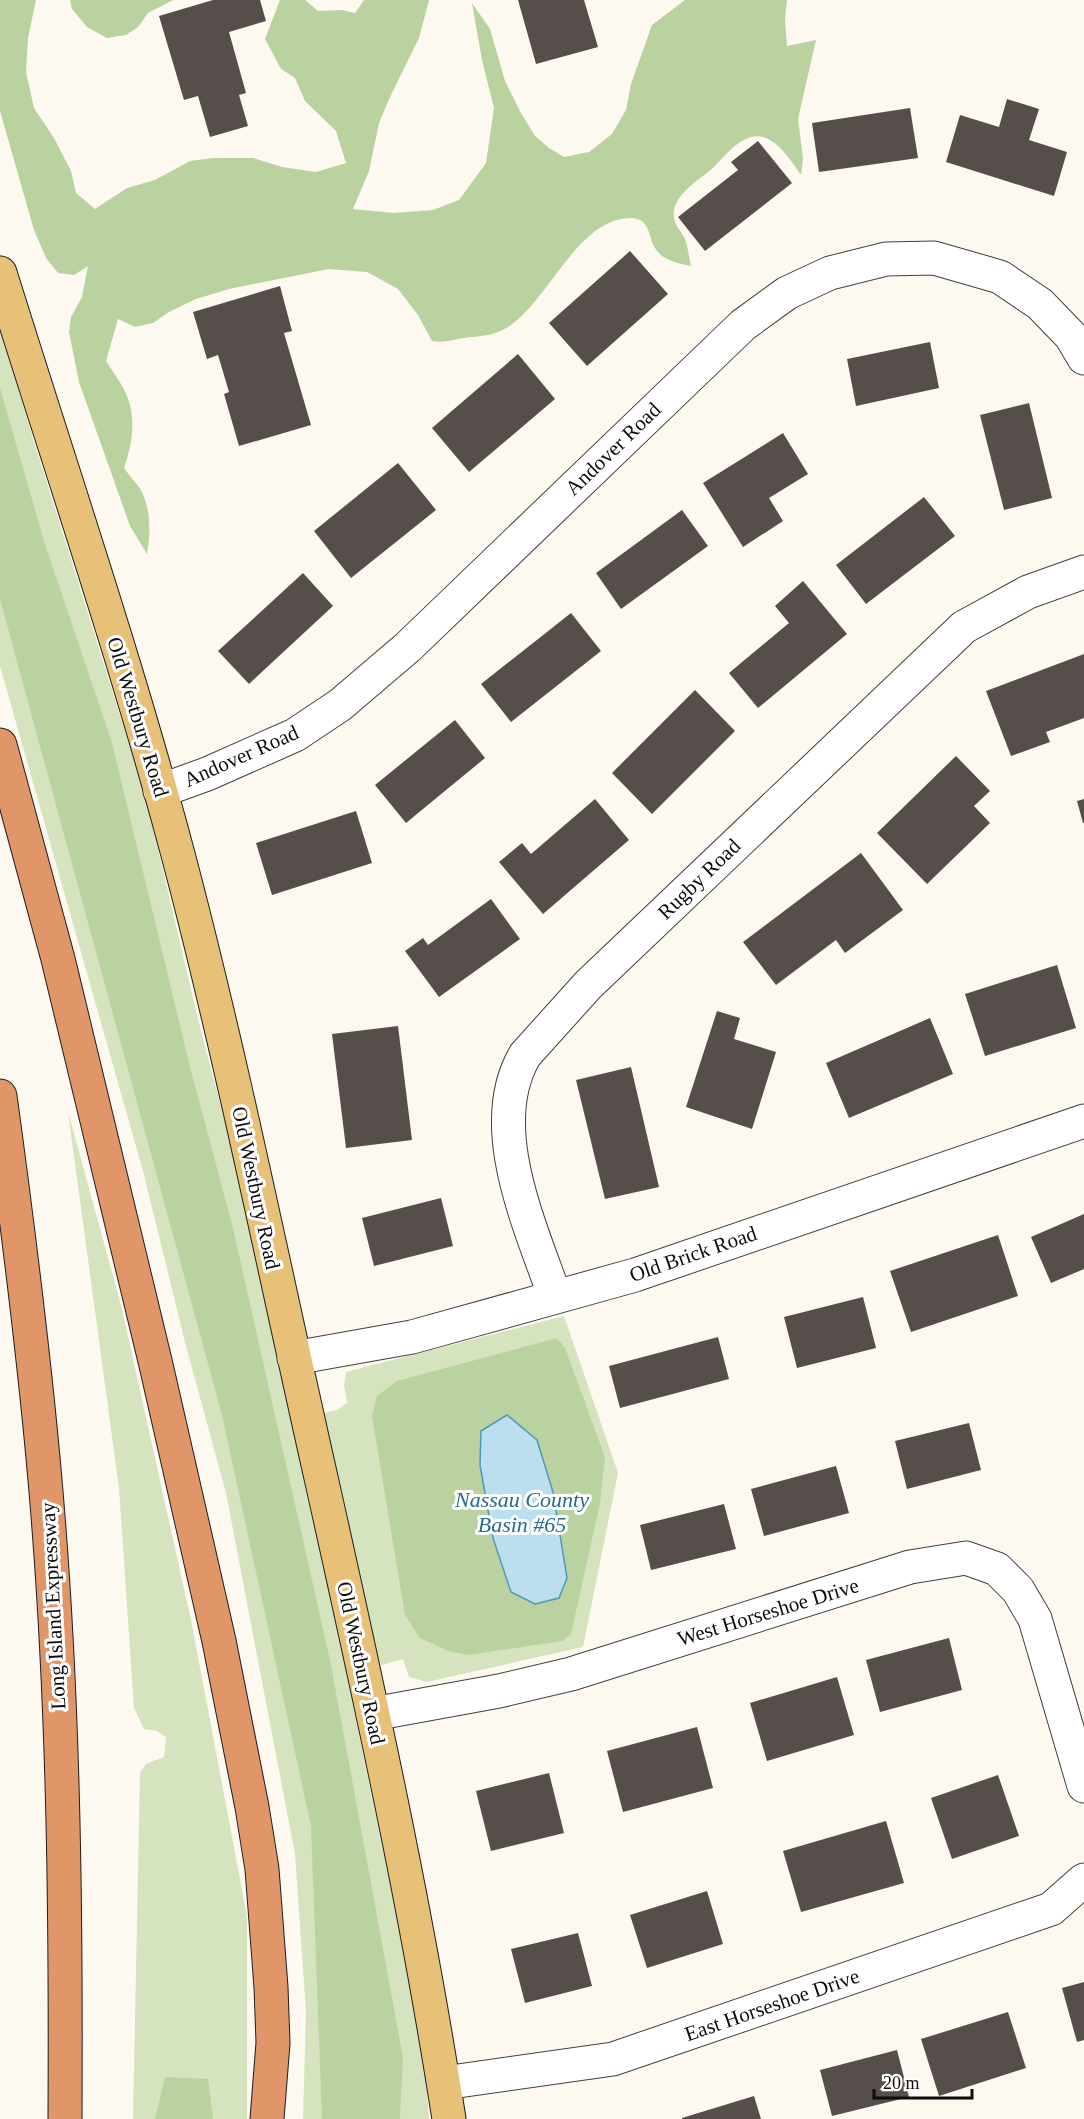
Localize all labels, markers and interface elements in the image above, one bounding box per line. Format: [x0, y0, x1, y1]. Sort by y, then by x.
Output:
street label: Andover Road [560, 397, 666, 500]
street label: Old Westbury Road [102, 634, 174, 800]
street label: Andover Road [180, 720, 303, 792]
street label: Rugby Road [653, 833, 746, 924]
street label: Old Westbury Road [227, 1104, 285, 1272]
street label: Old Brick Road [626, 1221, 760, 1287]
water label: Nassau County Basin #65 [454, 1487, 589, 1537]
street label: Long Island Expressway [36, 1501, 70, 1710]
street label: West Horseshoe Drive [674, 1573, 862, 1651]
street label: Old Westbury Road [332, 1579, 390, 1747]
street label: East Horseshoe Drive [682, 1964, 862, 2046]
scale bar [874, 2062, 972, 2100]
text: 20 m [883, 2073, 920, 2093]

